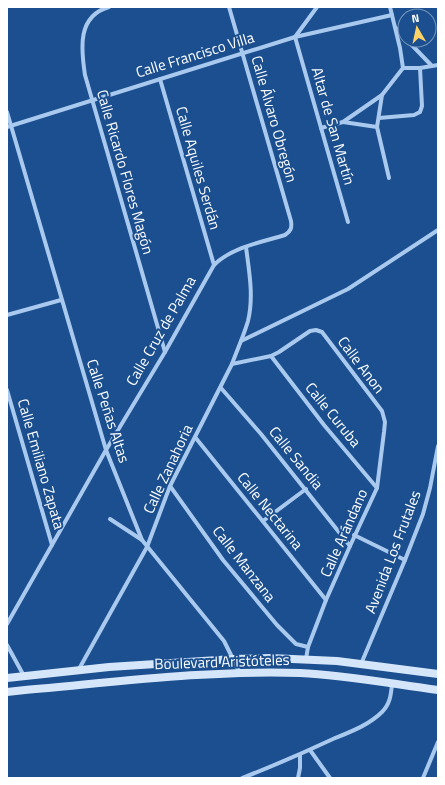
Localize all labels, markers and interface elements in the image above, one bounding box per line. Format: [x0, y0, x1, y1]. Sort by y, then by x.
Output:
north arrow [397, 8, 437, 48]
text: N [410, 10, 420, 27]
street label: Calle Francisco Villa [133, 25, 257, 83]
street label: Calle Álvaro Obregón [245, 53, 304, 185]
street label: Altar de San Martín [306, 64, 361, 187]
street label: Calle Ricardo Flores Magón [91, 87, 160, 257]
street label: Calle Aquiles Serdán [170, 104, 227, 232]
street label: Calle Cruz de Palma [120, 271, 202, 390]
street label: Calle Anon [332, 331, 391, 398]
street label: Calle Peñas Altas [81, 356, 136, 466]
street label: Calle Curuba [300, 377, 367, 453]
street label: Calle Emiliano Zapata [12, 396, 71, 532]
street label: Calle Zanahoria [137, 420, 199, 517]
street label: Calle Sandia [264, 421, 330, 495]
street label: Calle Nectarina [232, 467, 309, 555]
street label: Calle Arándano [314, 485, 373, 581]
street label: Avenida Los Frutales [358, 487, 427, 617]
street label: Calle Manzana [207, 521, 282, 607]
street label: Boulevard Aristóteles [154, 648, 290, 675]

